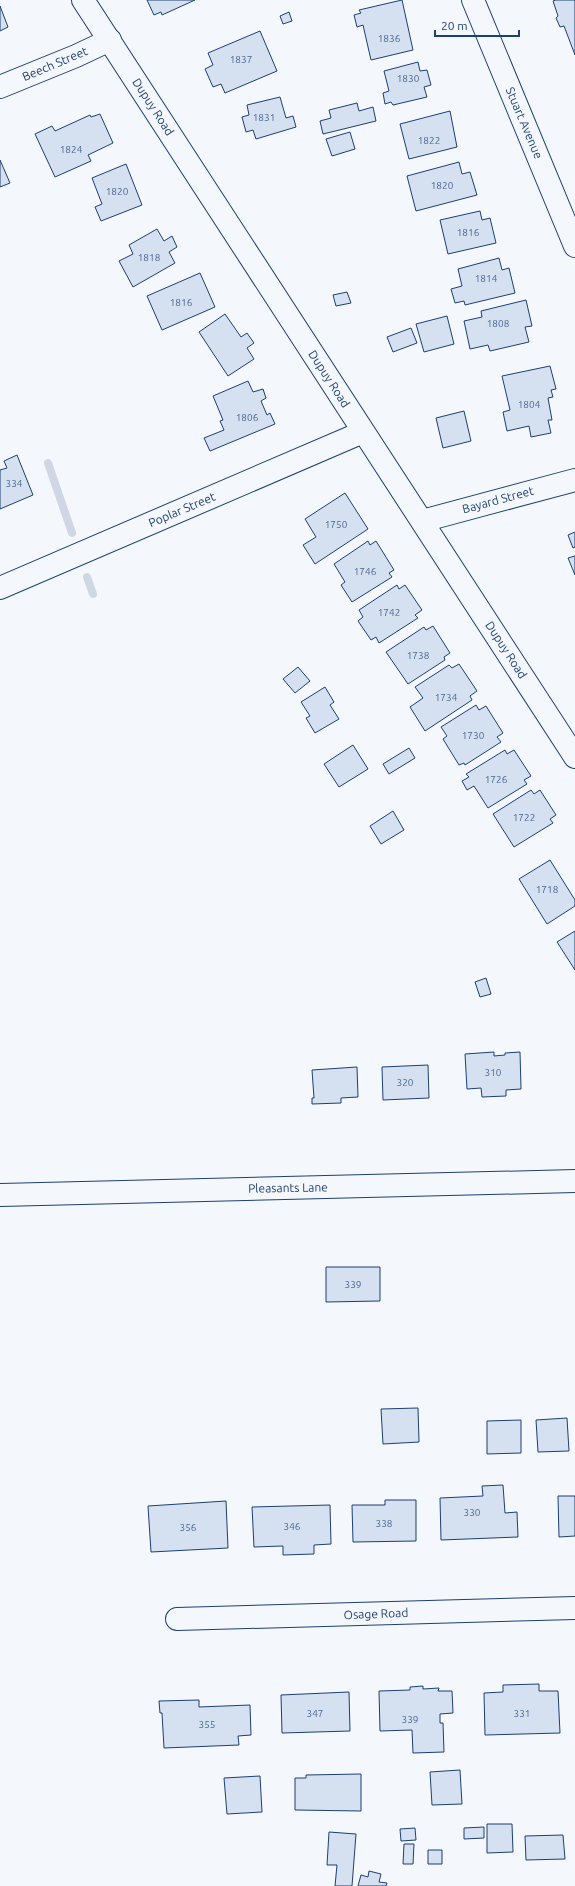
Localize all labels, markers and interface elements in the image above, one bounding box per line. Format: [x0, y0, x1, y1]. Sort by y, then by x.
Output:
scale bar [435, 12, 519, 38]
text: 20 m [441, 19, 468, 32]
house number: 1836 [378, 33, 401, 44]
street label: Beech Street [20, 44, 90, 83]
house number: 1837 [230, 54, 252, 65]
house number: 1830 [397, 73, 420, 84]
street label: Dupuy Road [130, 76, 177, 138]
street label: Stuart Avenue [504, 85, 545, 161]
house number: 1831 [253, 112, 275, 123]
house number: 1822 [418, 135, 440, 146]
house number: 1824 [60, 144, 83, 155]
house number: 1820 [431, 180, 454, 191]
house number: 1820 [106, 186, 129, 197]
house number: 1816 [457, 227, 480, 238]
house number: 1818 [138, 252, 161, 263]
house number: 1814 [475, 273, 498, 284]
house number: 1816 [170, 297, 193, 308]
house number: 1808 [487, 318, 510, 329]
street label: Dupuy Road [306, 348, 353, 410]
house number: 1804 [518, 399, 541, 410]
house number: 1806 [236, 412, 259, 423]
house number: 334 [6, 478, 23, 489]
street label: Bayard Street [461, 484, 535, 515]
street label: Poplar Street [146, 490, 217, 529]
house number: 1750 [325, 519, 348, 530]
house number: 1746 [354, 566, 377, 577]
house number: 1742 [378, 607, 400, 618]
street label: Dupuy Road [483, 619, 530, 681]
house number: 1738 [407, 650, 430, 661]
house number: 1734 [435, 692, 458, 703]
house number: 1730 [462, 730, 485, 741]
house number: 1726 [485, 774, 508, 785]
house number: 1722 [513, 812, 535, 823]
house number: 1718 [536, 884, 559, 895]
house number: 310 [485, 1067, 502, 1078]
house number: 320 [397, 1077, 414, 1088]
street label: Pleasants Lane [248, 1180, 328, 1195]
house number: 339 [345, 1279, 361, 1290]
house number: 330 [464, 1507, 481, 1518]
house number: 338 [376, 1518, 393, 1529]
house number: 346 [284, 1521, 301, 1532]
house number: 356 [180, 1522, 197, 1533]
street label: Osage Road [343, 1606, 409, 1621]
house number: 347 [307, 1708, 323, 1719]
house number: 331 [514, 1708, 530, 1719]
house number: 339 [402, 1714, 418, 1725]
house number: 355 [199, 1719, 215, 1730]

